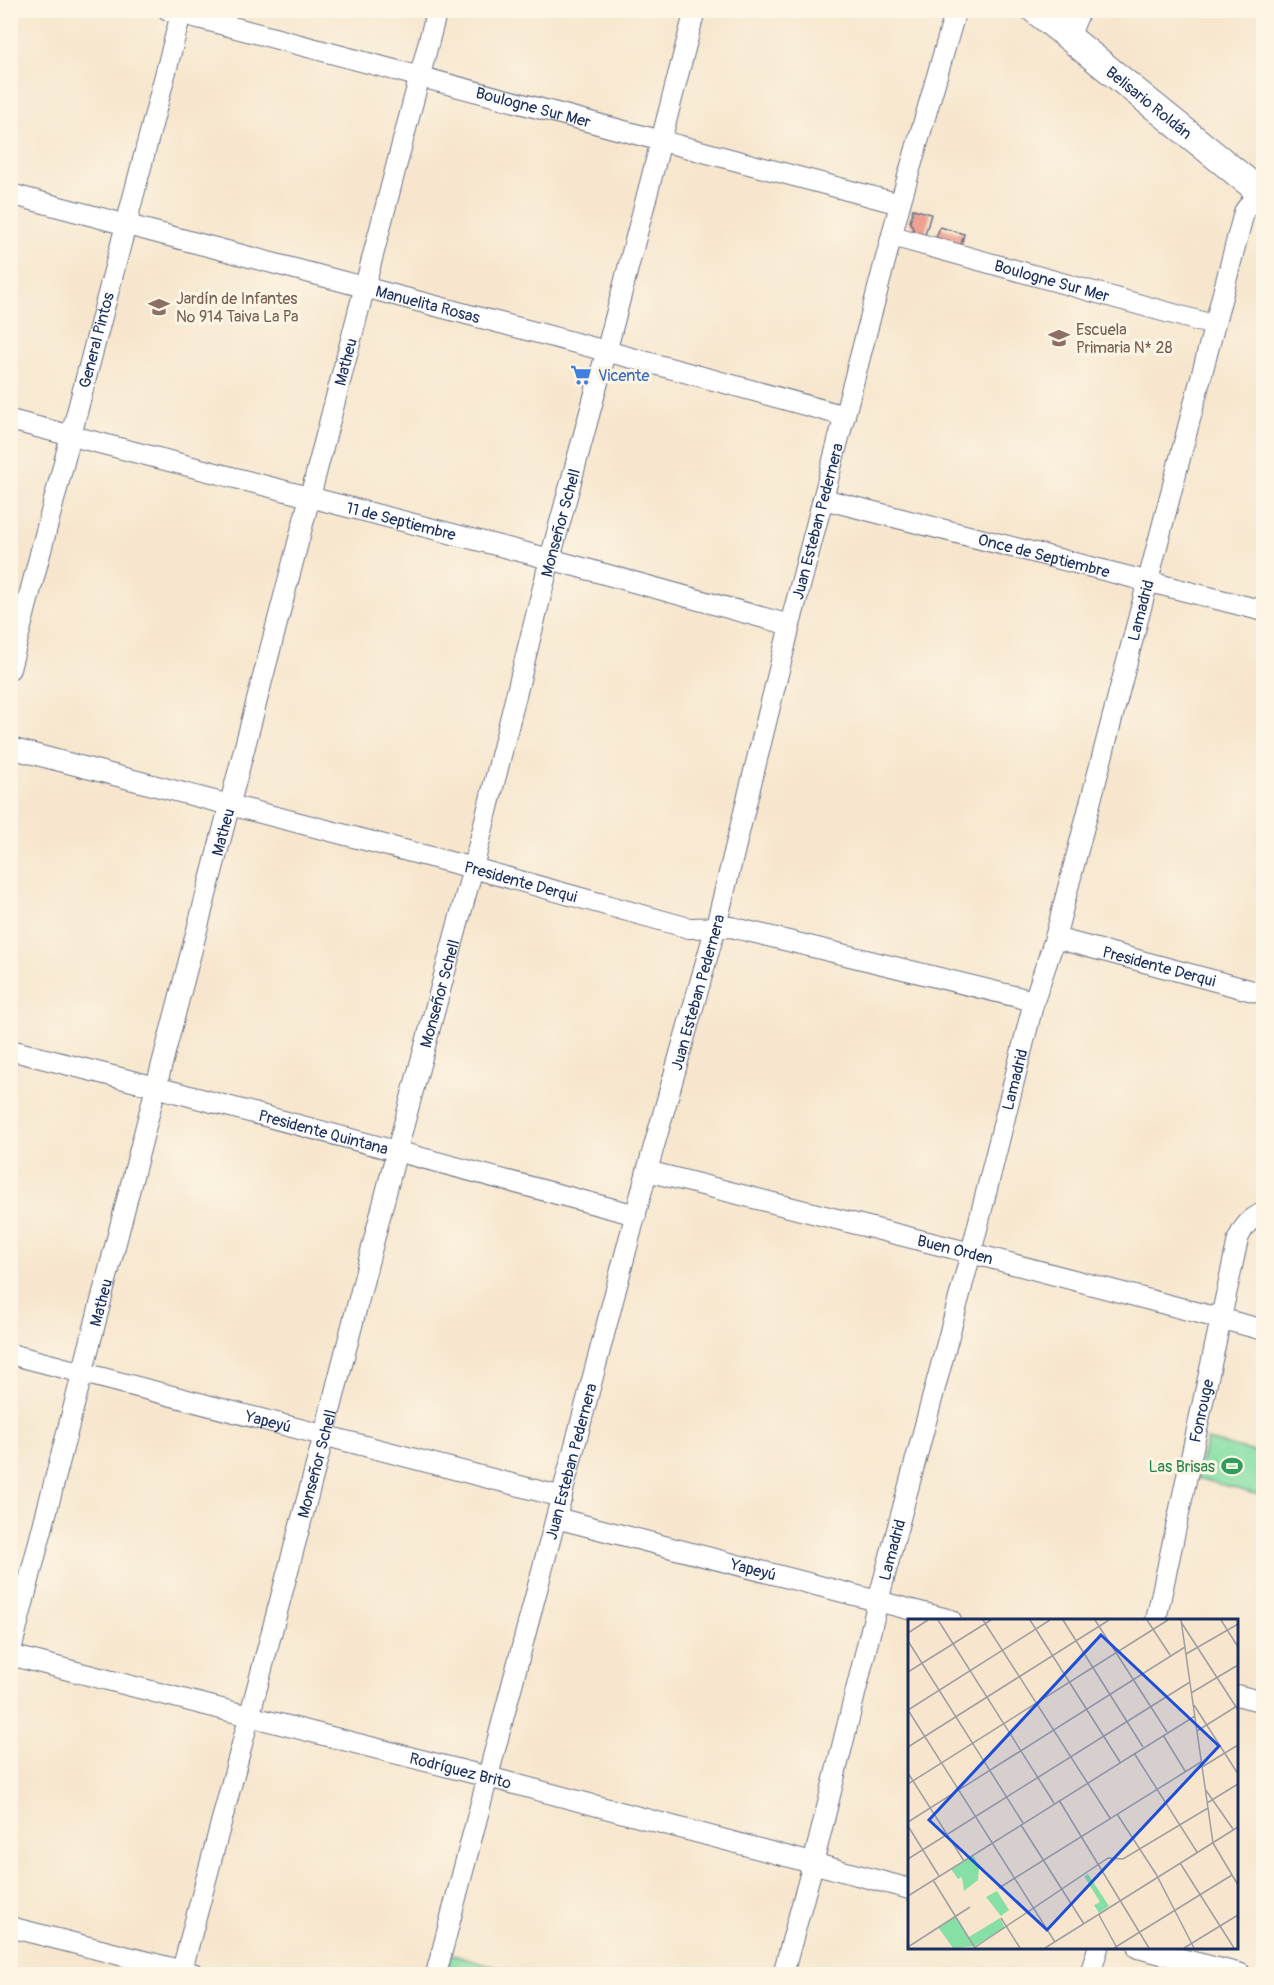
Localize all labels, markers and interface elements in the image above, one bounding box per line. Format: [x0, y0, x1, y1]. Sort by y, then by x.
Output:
street label: Belisario Roldán [1102, 62, 1196, 144]
street label: Boulogne Sur Mer [473, 83, 593, 133]
street label: Boulogne Sur Mer [992, 256, 1112, 307]
street label: Manuelita Rosas [373, 281, 482, 328]
place label: Jardín de Infantes Nº 914 Taiva La Pa [176, 289, 299, 327]
street label: General Pintos [75, 290, 119, 390]
school or university icon: Jardín de Infantes Nº 914 Taiva La Pa [147, 295, 171, 319]
place label: Escuela Primaria N* 28 [1076, 320, 1173, 358]
school or university icon: Escuela Primaria N* 28 [1047, 326, 1071, 350]
street label: Matheu [330, 336, 362, 388]
supermarket icon: Vicente [569, 363, 593, 387]
place label: Vicente [598, 366, 649, 386]
street label: Juan Esteban Pedernera [788, 441, 848, 602]
street label: Monseñor Schell [537, 467, 585, 579]
street label: 11 de Septiembre [344, 498, 458, 545]
street label: Once de Septiembre [976, 530, 1112, 582]
street label: Lamadrid [1124, 578, 1159, 643]
street label: Matheu [208, 806, 239, 858]
street label: Presidente Derqui [462, 857, 579, 907]
street label: Juan Esteban Pedernera [667, 913, 729, 1073]
street label: Monseñor Schell [416, 937, 464, 1050]
street label: Presidente Derqui [1100, 942, 1218, 992]
street label: Lamadrid [998, 1047, 1033, 1112]
street label: Presidente Quintana [256, 1106, 390, 1160]
street label: Buen Orden [915, 1231, 995, 1269]
street label: Matheu [86, 1277, 117, 1329]
street label: Fonrouge [1185, 1377, 1219, 1445]
street label: Juan Esteban Pedernera [542, 1381, 602, 1542]
street label: Yapeyú [242, 1406, 293, 1437]
street label: Monseñor Schell [293, 1408, 341, 1520]
sports icon: Las Brisas [1220, 1454, 1244, 1478]
place label: Las Brisas [1149, 1457, 1215, 1477]
street label: Lamadrid [875, 1517, 910, 1583]
street label: Yapeyú [727, 1554, 778, 1585]
inset map [908, 1619, 1238, 1949]
street label: Rodríguez Brito [407, 1748, 514, 1794]

